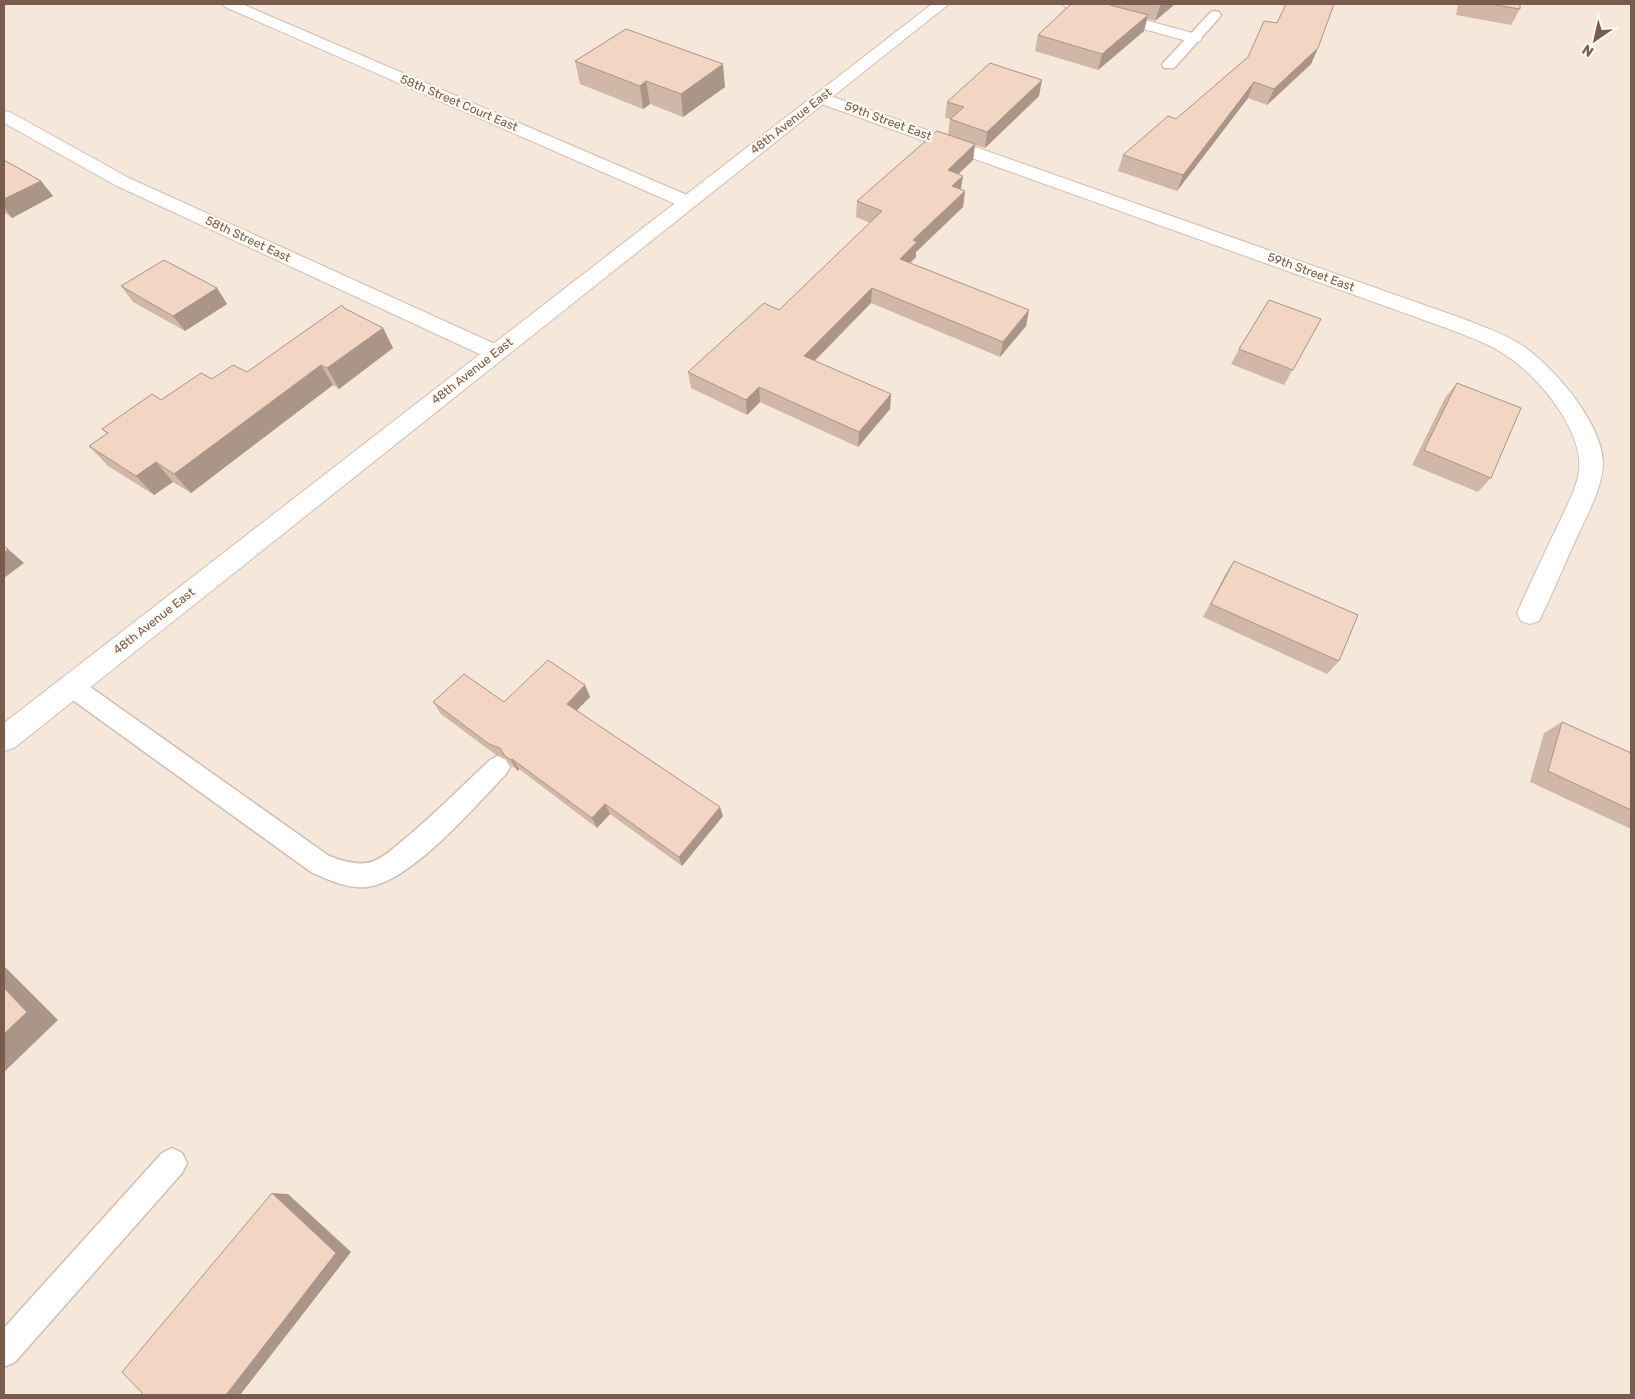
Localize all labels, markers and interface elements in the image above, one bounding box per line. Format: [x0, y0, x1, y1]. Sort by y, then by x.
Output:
north arrow [1570, 15, 1620, 65]
text: N [1579, 40, 1597, 60]
street label: 58th Street Court East [398, 72, 520, 134]
street label: 48th Avenue East [748, 85, 835, 157]
street label: 59th Street East [843, 99, 934, 143]
street label: 58th Street East [203, 213, 293, 265]
street label: 59th Street East [1266, 250, 1357, 294]
street label: 48th Avenue East [429, 335, 516, 407]
street label: 48th Avenue East [111, 585, 198, 657]

